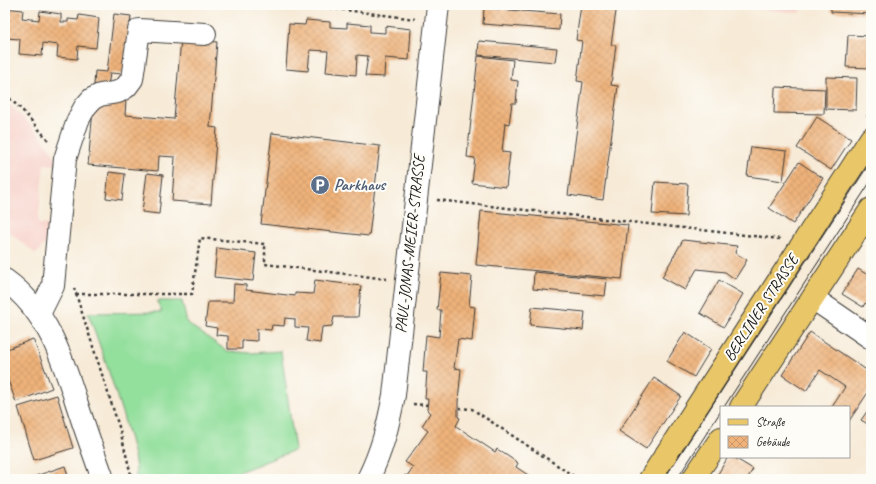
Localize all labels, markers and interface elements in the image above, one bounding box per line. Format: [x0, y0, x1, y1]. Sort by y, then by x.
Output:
street label: PAUL-JONAS-MEIER-STRASSE [391, 152, 430, 334]
parking icon: Parkhaus [309, 174, 331, 196]
place label: Parkhaus [334, 175, 387, 195]
street label: BERLINER STRASSE [719, 249, 804, 365]
legend [720, 406, 850, 458]
text: Straße [756, 414, 785, 430]
text: Gebäude [756, 434, 790, 450]

